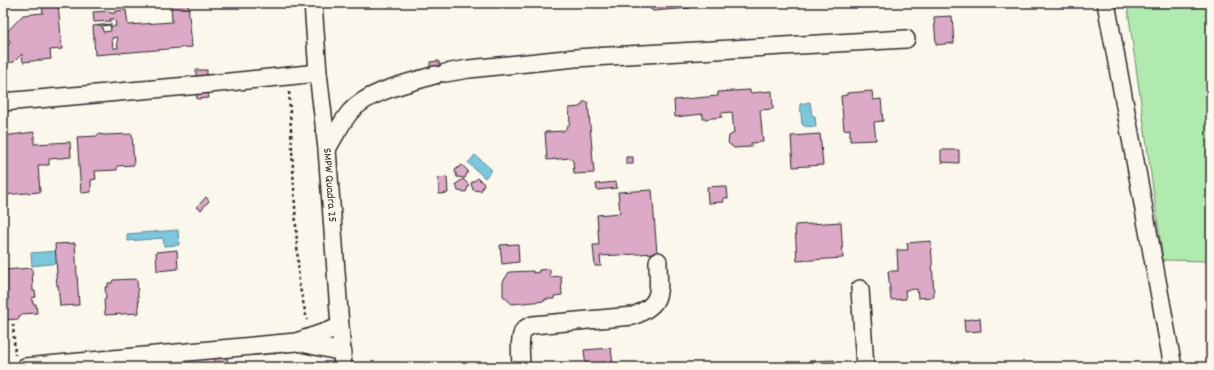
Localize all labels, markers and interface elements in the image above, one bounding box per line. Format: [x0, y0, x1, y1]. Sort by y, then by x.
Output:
street label: SMPW Quadra 25 [318, 147, 341, 223]

